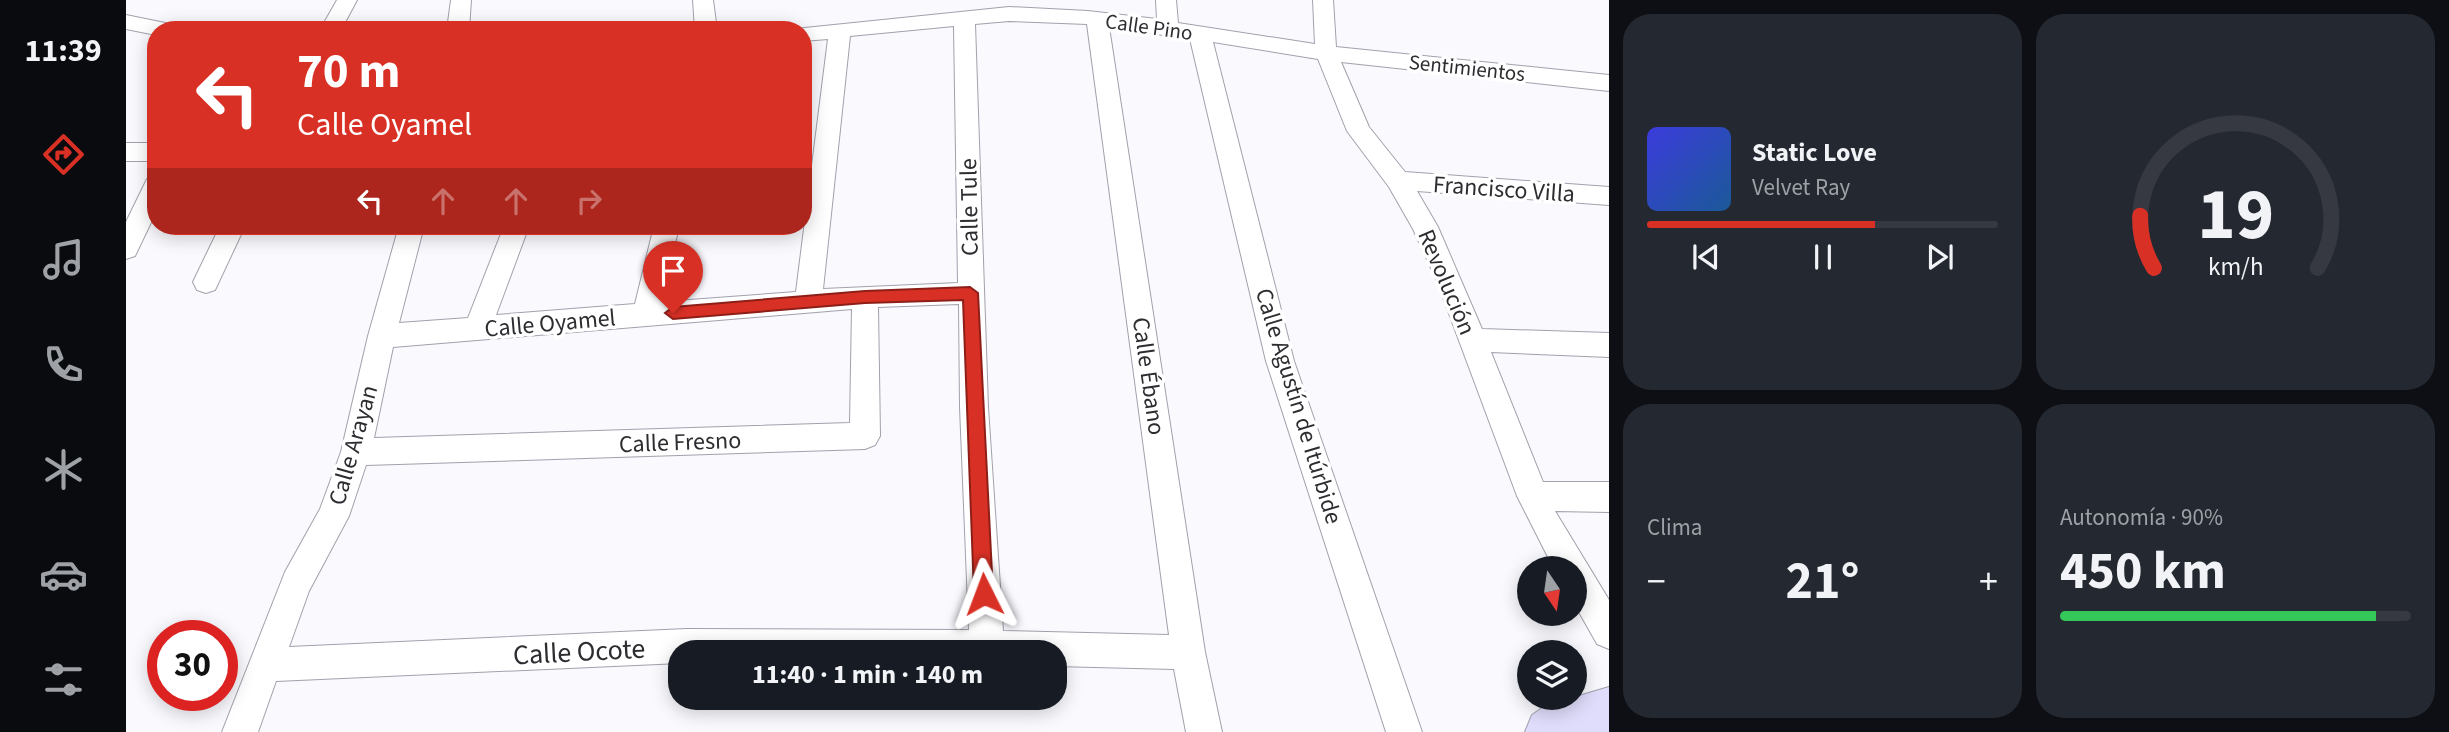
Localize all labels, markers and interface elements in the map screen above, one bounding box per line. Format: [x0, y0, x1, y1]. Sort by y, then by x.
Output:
street label: Calle Pino [1103, 6, 1195, 48]
text: 11:39 [24, 28, 102, 74]
text: 70 m [297, 37, 401, 107]
street label: Sentimientos [1407, 47, 1527, 89]
icon: left [182, 49, 273, 140]
text: Calle Oyamel [297, 102, 472, 148]
icon: directions [39, 130, 88, 179]
text: Static Love [1752, 134, 1877, 171]
street label: Calle Tule [951, 158, 988, 256]
text: 19 [2197, 163, 2274, 267]
street label: Francisco Villa [1432, 167, 1576, 212]
text: Velvet Ray [1752, 171, 1850, 204]
icon: left [351, 182, 389, 220]
icon: ahead [424, 182, 462, 220]
icon: ahead [497, 182, 535, 220]
icon: right [570, 182, 608, 220]
street label: Revolución [1409, 224, 1484, 340]
icon: music [39, 235, 88, 284]
icon: previous [1687, 238, 1725, 276]
icon: pause [1804, 238, 1842, 276]
icon: next [1921, 238, 1959, 276]
pin [643, 241, 703, 313]
text: km/h [2208, 249, 2263, 285]
icon: arrive [654, 252, 692, 290]
street label: Calle Agustín de Itúrbide [1246, 284, 1351, 528]
street label: Calle Oyamel [483, 300, 617, 347]
street label: Calle Ébano [1123, 315, 1174, 437]
icon: phone [39, 340, 88, 389]
street label: Calle Arayan [320, 381, 387, 509]
street label: Calle Fresno [618, 423, 742, 462]
icon: climate [39, 445, 88, 494]
text: Autonomía · 90% [2060, 501, 2223, 534]
text: Clima [1647, 511, 1702, 544]
text: 450 km [2060, 535, 2226, 609]
text: 21° [1786, 545, 1859, 619]
icon: car [39, 550, 88, 599]
text: − [1647, 555, 1666, 609]
text: + [1979, 555, 1998, 609]
north arrow [1517, 556, 1587, 626]
map controls [1517, 556, 1587, 710]
position arrow [947, 557, 1021, 631]
speed limit sign: 30 [147, 620, 238, 711]
street label: Calle Ocote [512, 629, 646, 675]
button: layers [1517, 640, 1587, 710]
icon: filters [39, 655, 88, 704]
text: 11:40 · 1 min · 140 m [752, 656, 983, 693]

